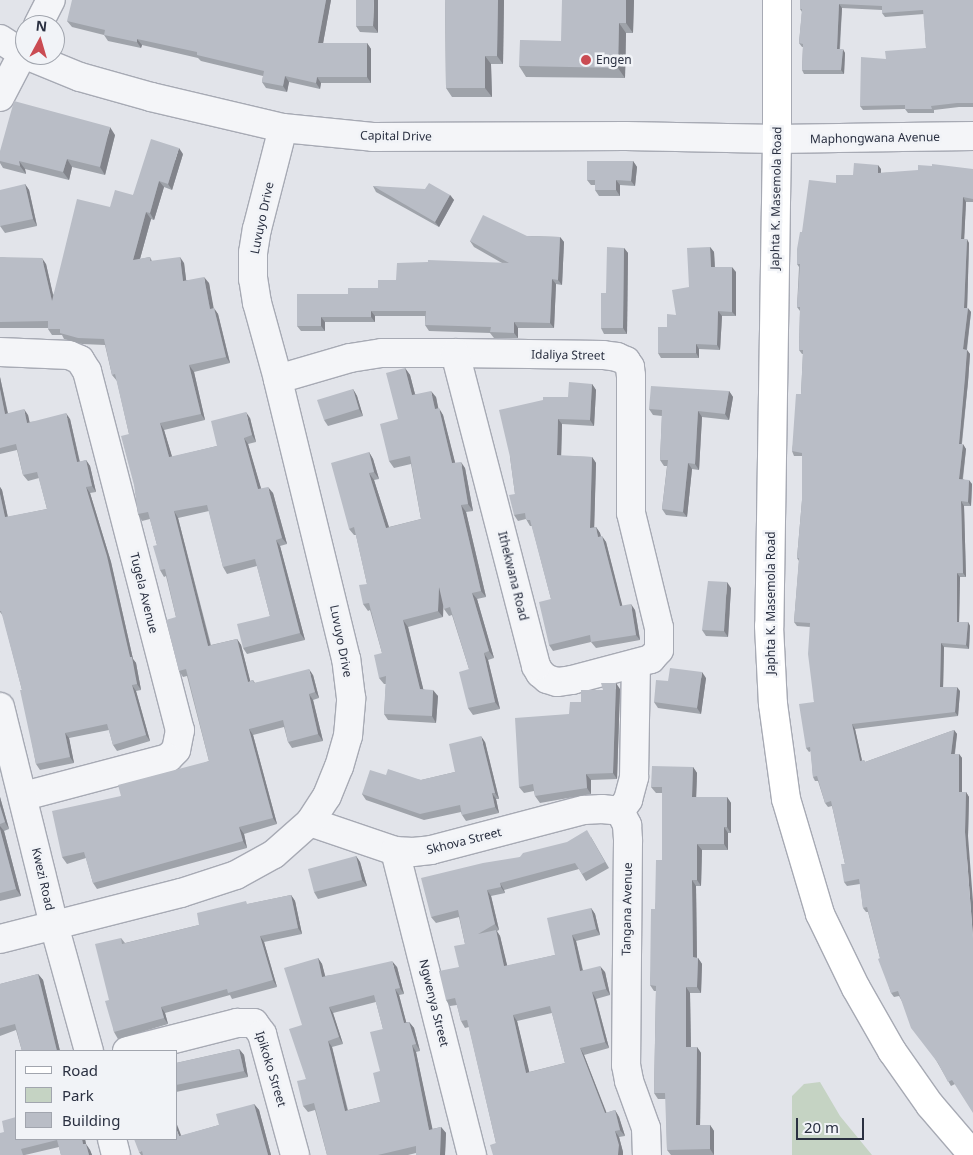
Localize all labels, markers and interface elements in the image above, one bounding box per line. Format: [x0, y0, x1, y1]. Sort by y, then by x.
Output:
north arrow [15, 15, 65, 65]
text: N [35, 16, 48, 36]
place label: Engen [596, 53, 632, 67]
marker: Engen [580, 54, 592, 66]
street label: Japhta K. Masemola Road [768, 126, 784, 270]
street label: Capital Drive [360, 128, 432, 144]
street label: Maphongwana Avenue [810, 130, 940, 146]
street label: Luvuyo Drive [247, 181, 277, 255]
street label: Idaliya Street [531, 347, 605, 363]
street label: Ithekwana Road [495, 530, 531, 622]
street label: Japhta K. Masemola Road [764, 531, 778, 675]
street label: Tugela Avenue [127, 551, 161, 635]
street label: Luvuyo Drive [327, 604, 355, 678]
street label: Skhova Street [425, 825, 503, 857]
street label: Kwezi Road [29, 846, 57, 912]
street label: Tangana Avenue [619, 862, 635, 956]
street label: Ngwenya Street [416, 958, 452, 1048]
street label: Ipikoko Street [253, 1029, 289, 1109]
legend [15, 1050, 178, 1140]
text: Road [62, 1060, 98, 1080]
text: Park [62, 1085, 94, 1105]
scale bar [798, 1108, 866, 1140]
text: Building [62, 1110, 120, 1130]
text: 20 m [804, 1117, 839, 1137]

